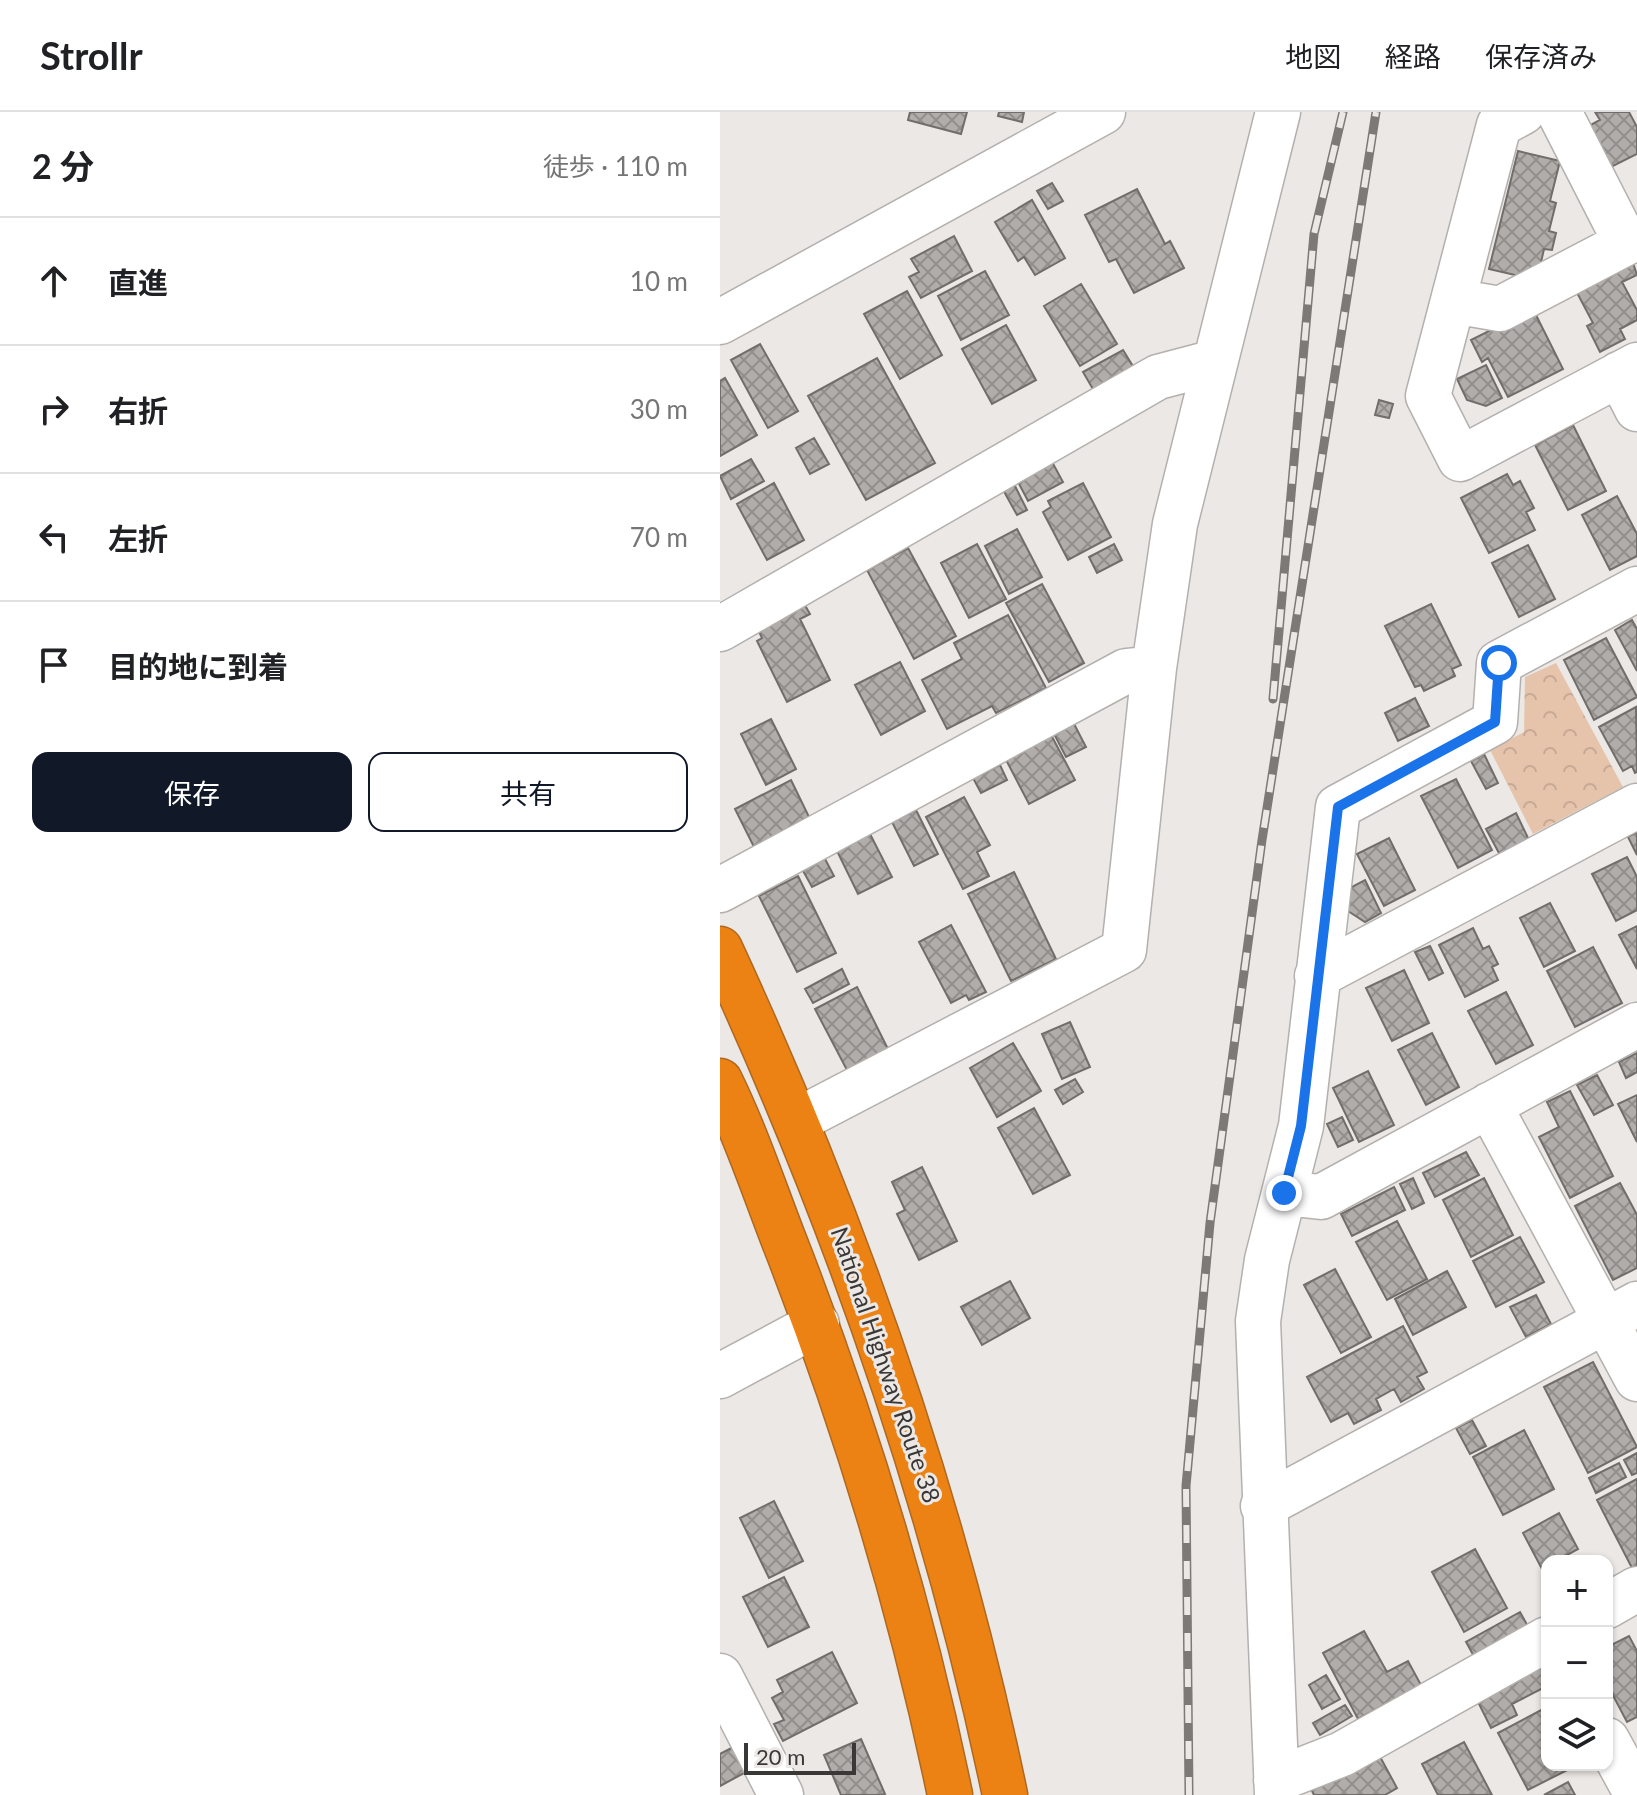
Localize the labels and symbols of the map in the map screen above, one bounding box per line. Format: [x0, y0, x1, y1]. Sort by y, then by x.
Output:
route start [1481, 645, 1517, 681]
route end [1266, 1175, 1302, 1211]
street label: National Highway Route 38 [826, 1223, 947, 1506]
scale bar [744, 1739, 856, 1775]

